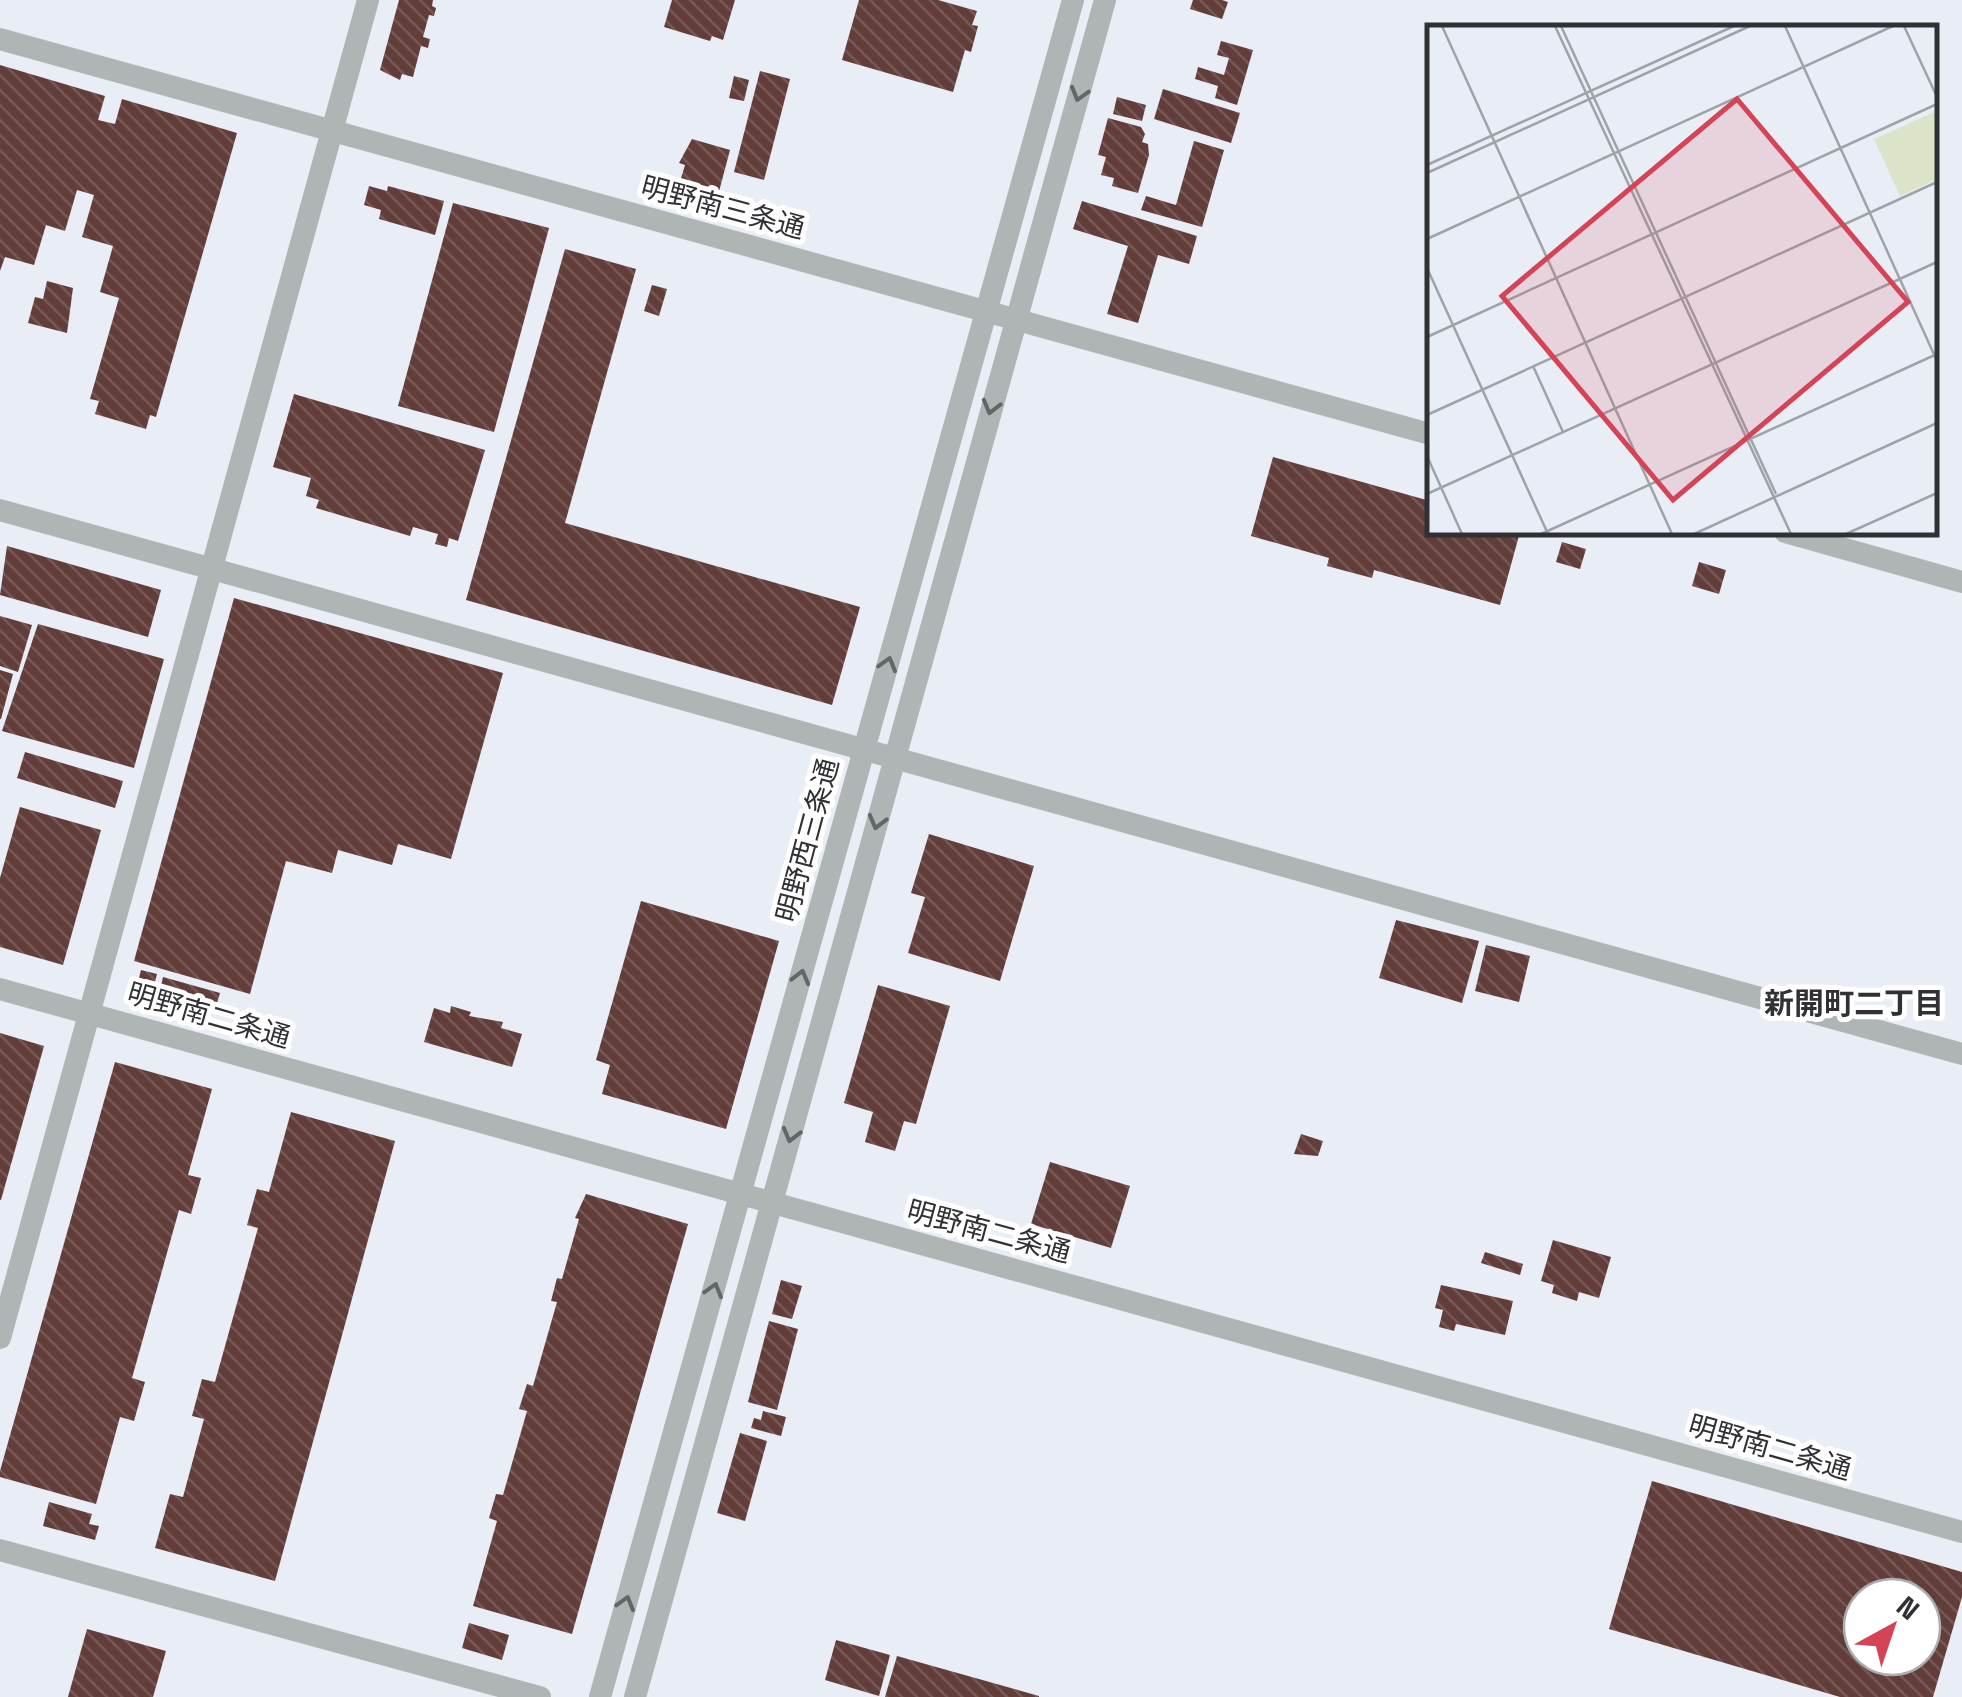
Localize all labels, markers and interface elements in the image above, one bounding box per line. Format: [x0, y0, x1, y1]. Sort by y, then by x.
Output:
inset map [1427, 25, 1937, 535]
one-way arrow [1069, 85, 1090, 102]
street label: 明野南三条通 [637, 168, 809, 246]
one-way arrow [982, 398, 1003, 415]
one-way arrow [876, 656, 897, 673]
street label: 明野西三条通 [768, 754, 846, 926]
one-way arrow [868, 812, 889, 830]
one-way arrow [789, 969, 810, 986]
street label: 明野南二条通 [123, 975, 295, 1055]
district label: 新開町二丁目 [1764, 984, 1944, 1023]
one-way arrow [782, 1126, 803, 1143]
street label: 明野南二条通 [903, 1192, 1075, 1270]
one-way arrow [702, 1282, 723, 1299]
street label: 明野南二条通 [1684, 1407, 1856, 1487]
north arrow [1842, 1577, 1942, 1677]
text: N [1889, 1588, 1927, 1628]
one-way arrow [615, 1595, 636, 1612]

